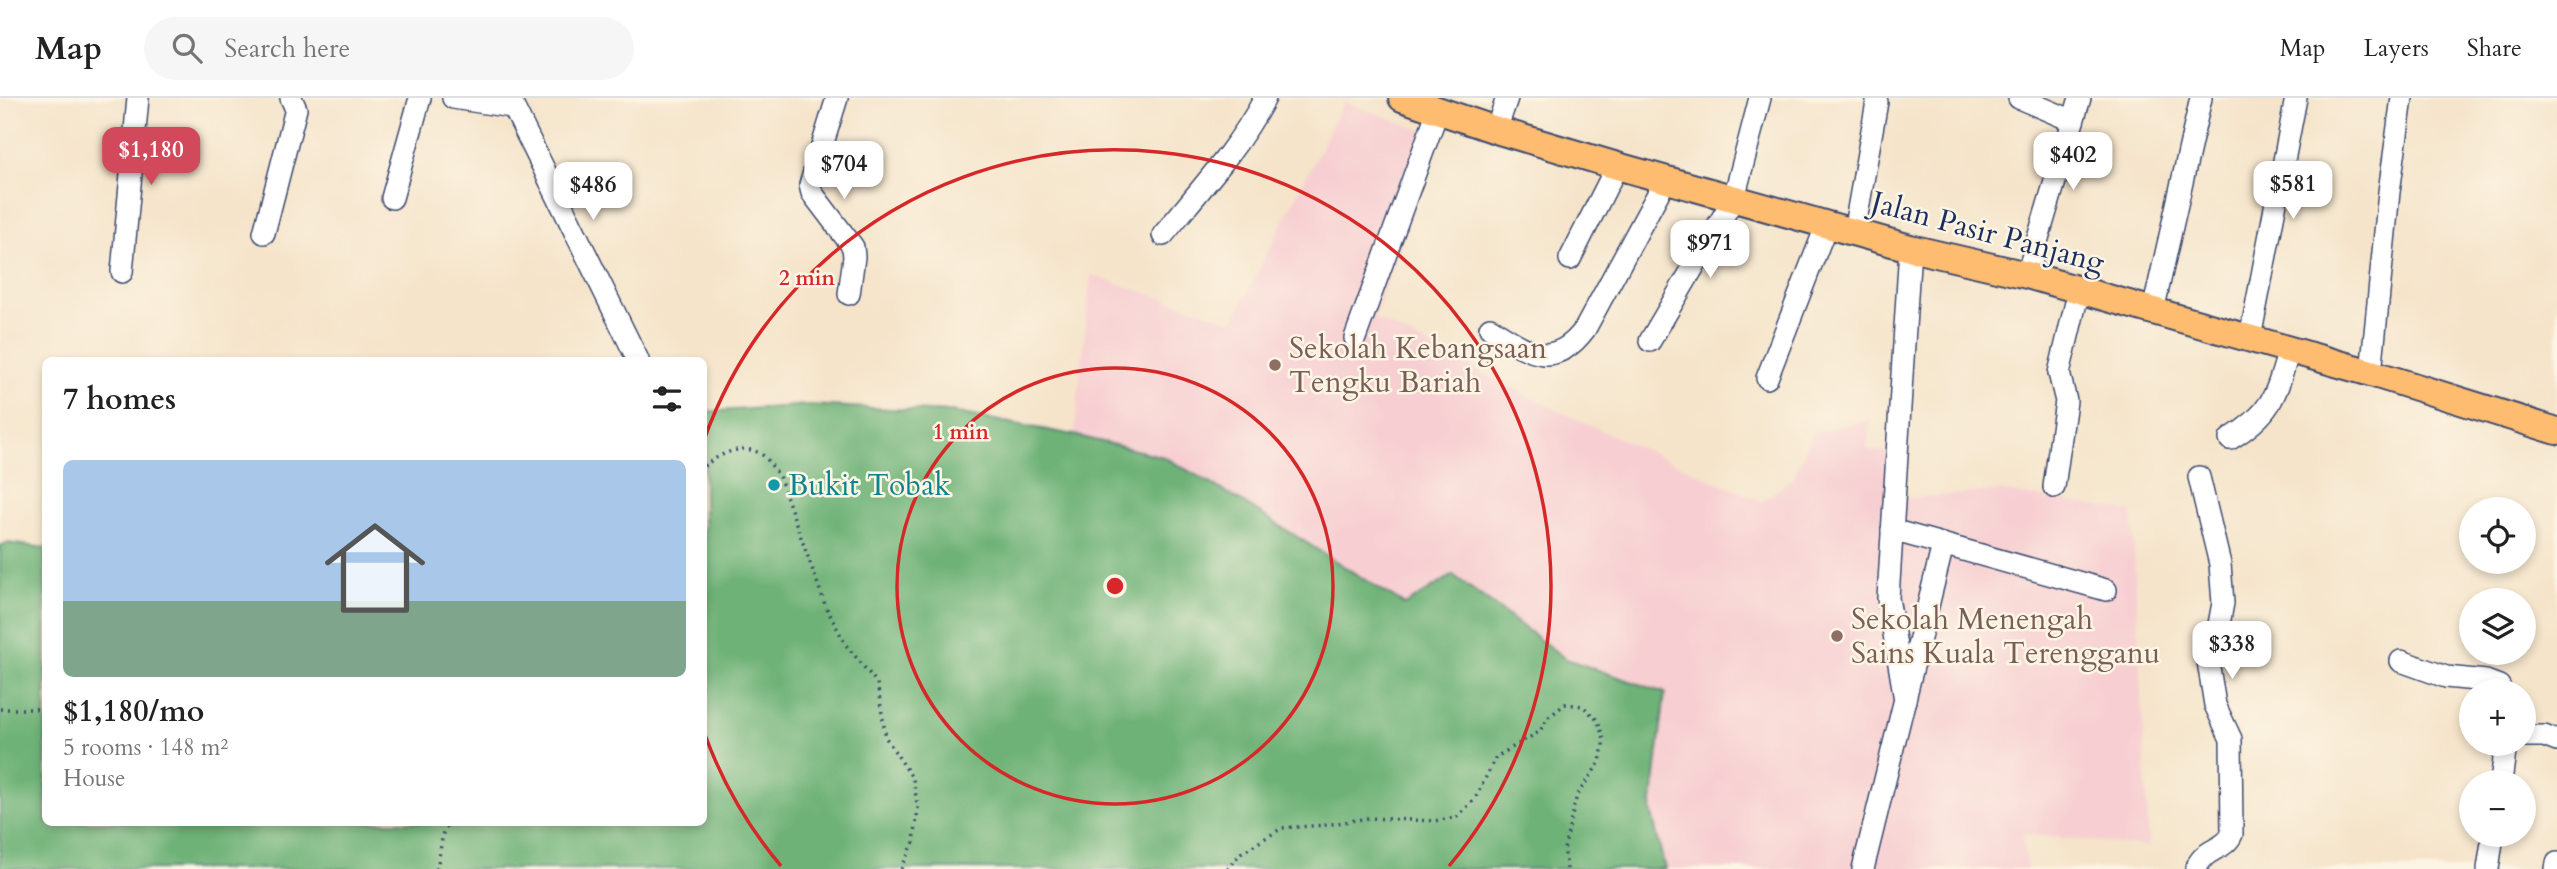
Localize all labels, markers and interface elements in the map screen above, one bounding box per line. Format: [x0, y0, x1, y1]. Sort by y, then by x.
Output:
search box [144, 17, 634, 80]
text: Map [35, 26, 102, 71]
icon: search [168, 29, 206, 67]
text: Search here [224, 31, 350, 66]
text: Map [2280, 32, 2326, 65]
text: Layers [2364, 32, 2429, 65]
text: Share [2467, 32, 2522, 65]
pin: $1,180 [94, 127, 208, 187]
pin: $402 [2032, 132, 2114, 192]
text: $1,180 [118, 134, 184, 165]
text: $402 [2049, 139, 2097, 170]
pin: $704 [803, 141, 885, 201]
text: $704 [820, 148, 868, 179]
pin: $486 [552, 162, 634, 222]
pin: $581 [2252, 162, 2334, 221]
text: $581 [2269, 168, 2317, 199]
text: $486 [569, 169, 617, 200]
street label: Jalan Pasir Panjang [1863, 181, 2109, 283]
pin: $971 [1669, 220, 1751, 280]
text: $971 [1686, 227, 1734, 258]
text: 2 min [779, 264, 835, 293]
place label: Sekolah Kebangsaan Tengku Bariah [1289, 328, 1547, 403]
marker: Sekolah Kebangsaan Tengku Bariah [1267, 357, 1283, 373]
text: 7 homes [63, 379, 176, 420]
icon: filters [648, 380, 686, 418]
text: 1 min [933, 418, 989, 447]
place label: Bukit Tobak [788, 465, 950, 506]
marker: Bukit Tobak [766, 477, 782, 493]
map controls [2459, 497, 2536, 847]
button: locate [2459, 497, 2536, 574]
icon: home [312, 505, 438, 631]
centre of rings [1103, 574, 1127, 598]
button: layers [2459, 588, 2536, 665]
place label: Sekolah Menengah Sains Kuala Terengganu [1851, 599, 2160, 674]
pin: $338 [2191, 622, 2273, 681]
marker: Sekolah Menengah Sains Kuala Terengganu [1829, 628, 1845, 644]
text: $338 [2208, 628, 2256, 659]
button: + [2459, 679, 2536, 756]
text: $1,180/mo [63, 691, 204, 732]
text: 5 rooms · 148 m² [63, 732, 228, 763]
text: House [63, 763, 125, 794]
button: − [2459, 770, 2536, 847]

